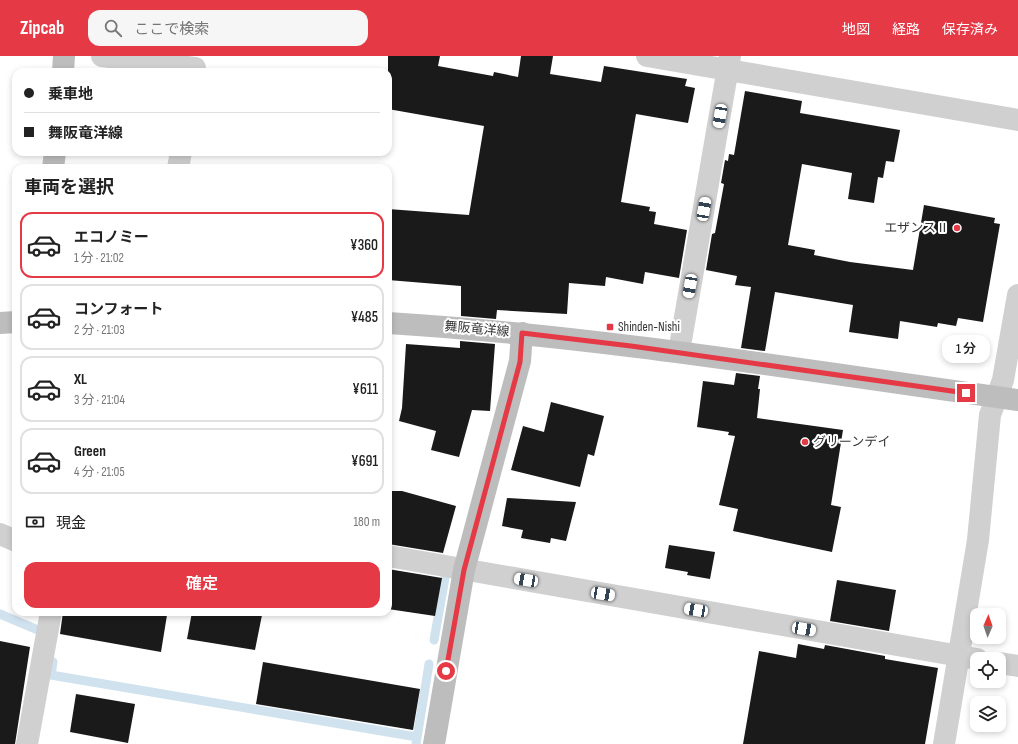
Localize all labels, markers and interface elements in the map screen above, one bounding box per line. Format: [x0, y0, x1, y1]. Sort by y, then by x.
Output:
search box [88, 10, 368, 46]
text: Zipcab [20, 17, 64, 40]
icon: search [102, 17, 124, 39]
text: ここで検索 [134, 20, 209, 39]
text: 地図 [842, 21, 870, 38]
text: 経路 [892, 21, 920, 38]
text: 保存済み [942, 21, 998, 38]
text: 乗車地 [48, 85, 93, 104]
car [712, 103, 728, 129]
text: 舞阪竜洋線 [48, 124, 123, 143]
text: 車両を選択 [24, 177, 114, 198]
car [696, 196, 712, 222]
place label: エザンスⅡ [884, 220, 949, 236]
marker: エザンスⅡ [952, 223, 962, 233]
icon: car [26, 227, 62, 263]
text: エコノミー [74, 228, 149, 247]
text: ¥360 [350, 236, 378, 255]
text: 1 分 · 21:02 [74, 250, 124, 266]
car [682, 273, 698, 299]
icon: car [26, 299, 62, 335]
text: コンフォート [74, 300, 164, 319]
text: ¥485 [351, 308, 378, 327]
street label: 舞阪竜洋線 [444, 318, 510, 340]
place label: Shinden-Nishi [618, 319, 680, 335]
text: 2 分 · 21:03 [74, 322, 125, 338]
marker: Shinden-Nishi [605, 322, 615, 332]
callout: 1 分 [942, 335, 990, 363]
text: 1 分 [956, 341, 976, 357]
text: XL [74, 370, 87, 389]
icon: car [26, 371, 62, 407]
text: ¥611 [352, 380, 378, 399]
route end [957, 384, 975, 402]
text: 3 分 · 21:04 [74, 392, 125, 408]
place label: グリーンデイ [813, 434, 890, 450]
marker: グリーンデイ [800, 437, 810, 447]
text: Green [74, 442, 106, 461]
icon: car [26, 443, 62, 479]
text: ¥691 [351, 452, 378, 471]
text: 4 分 · 21:05 [74, 464, 125, 480]
icon: cash [24, 511, 46, 533]
text: 現金 [56, 514, 86, 533]
text: 180 m [354, 514, 380, 530]
button: 確定 [24, 562, 380, 608]
car [513, 572, 539, 588]
car [590, 586, 616, 602]
car [683, 602, 709, 618]
north arrow [970, 608, 1006, 644]
map controls [970, 608, 1006, 732]
car [791, 621, 817, 637]
button: locate [970, 652, 1006, 688]
route start [437, 662, 455, 680]
button: layers [970, 696, 1006, 732]

